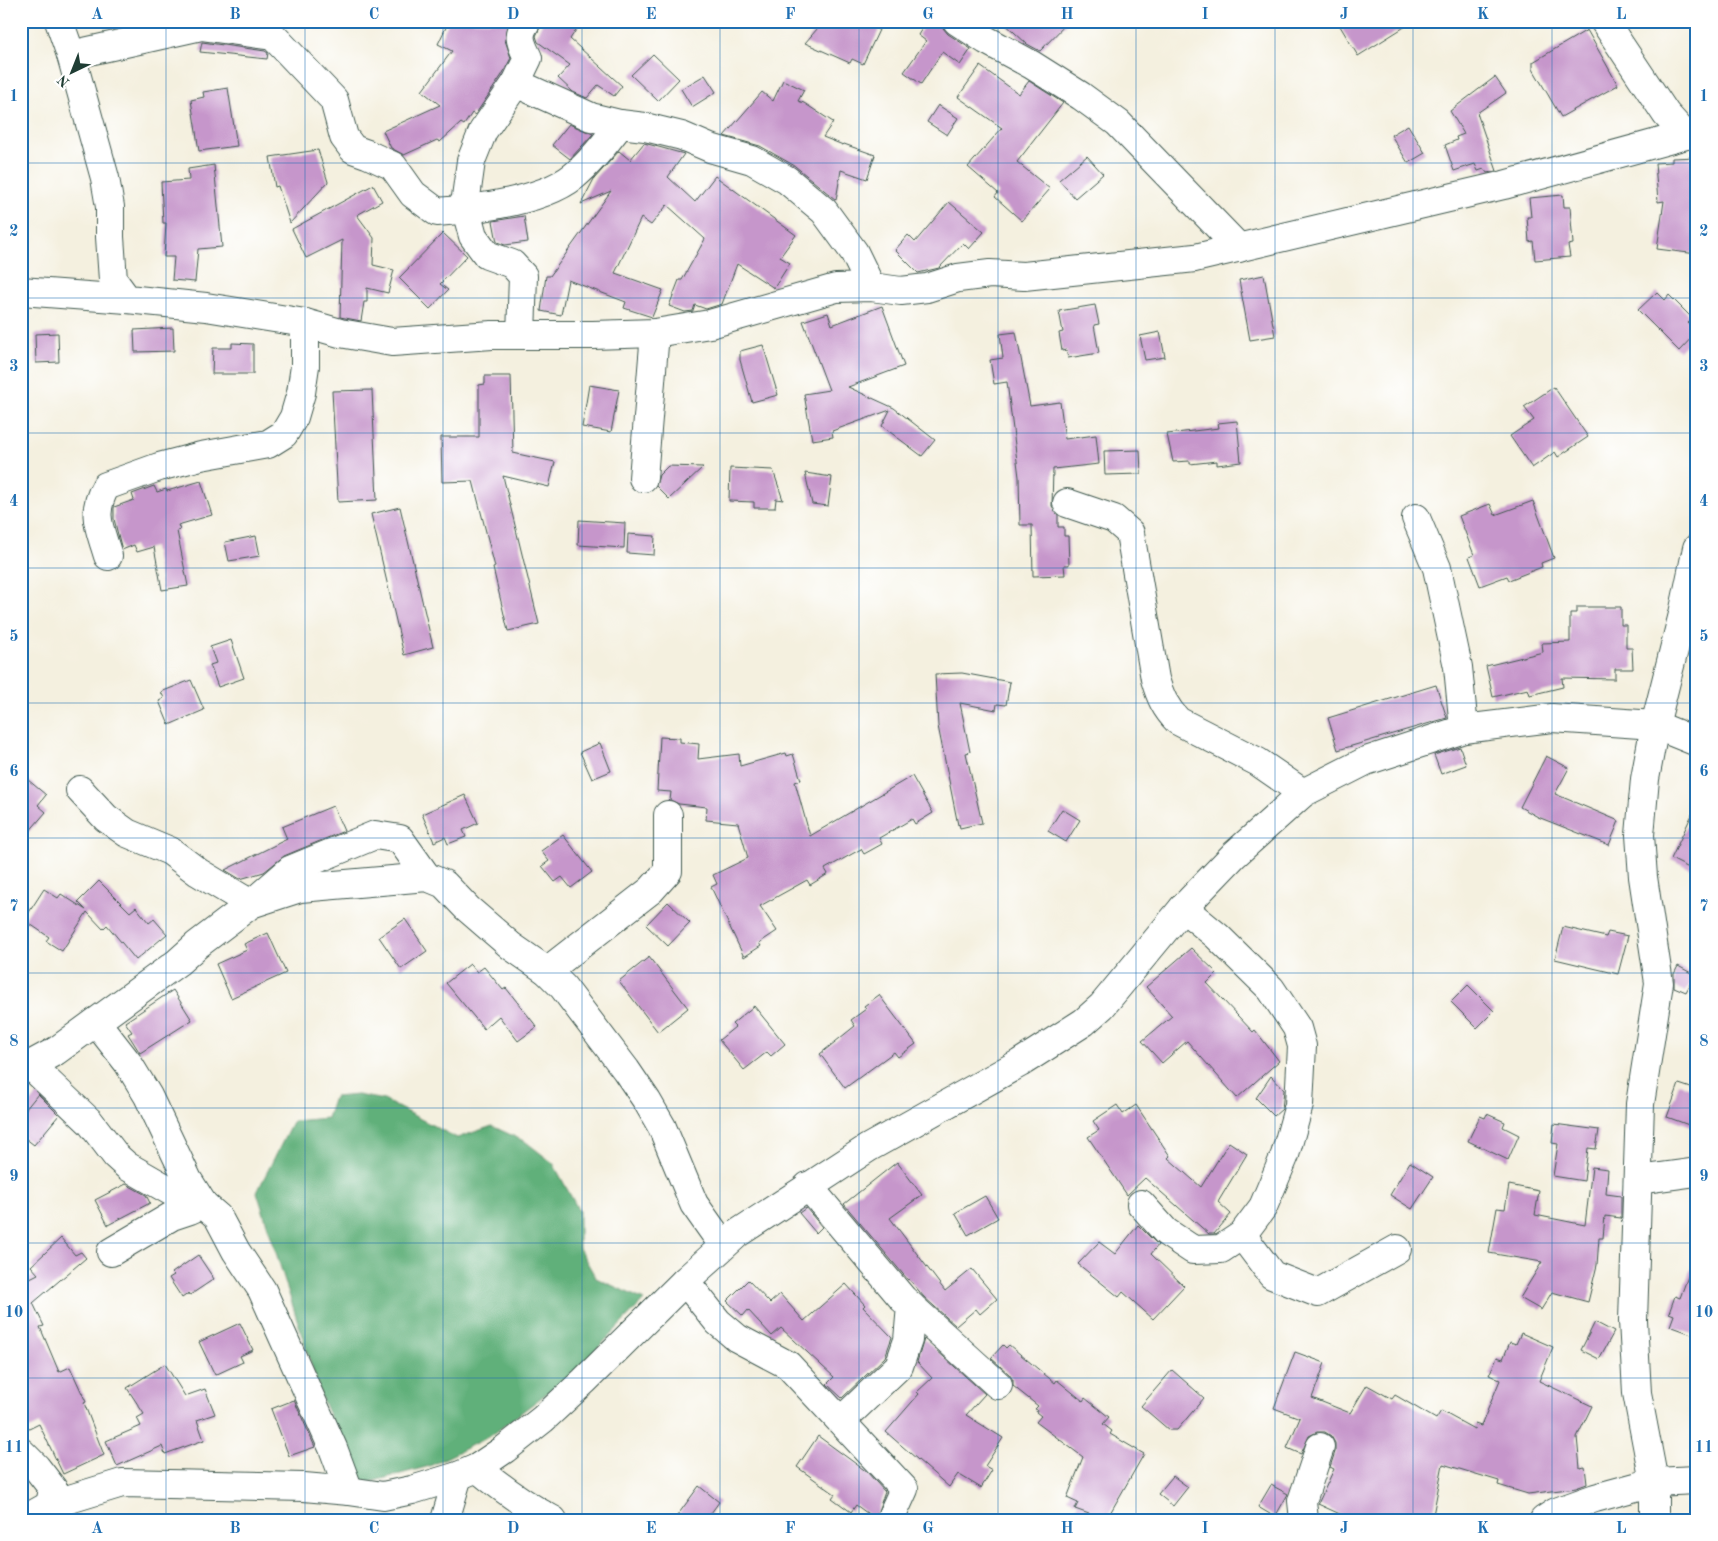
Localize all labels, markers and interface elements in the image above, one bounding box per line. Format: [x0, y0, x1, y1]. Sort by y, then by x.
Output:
text: A [91, 7, 103, 23]
text: B [229, 7, 241, 23]
text: C [369, 7, 379, 23]
text: D [507, 7, 519, 23]
text: E [645, 7, 657, 23]
text: F [785, 7, 796, 23]
text: G [922, 7, 934, 23]
text: H [1060, 7, 1074, 23]
text: I [1201, 7, 1209, 23]
text: J [1340, 7, 1349, 23]
text: K [1477, 7, 1489, 23]
text: L [1616, 7, 1627, 23]
north arrow [48, 48, 98, 98]
text: N [55, 72, 73, 90]
text: 1 [9, 89, 19, 105]
text: 1 [1699, 89, 1709, 105]
text: 2 [9, 224, 19, 240]
text: 2 [1699, 224, 1709, 240]
text: 3 [9, 359, 19, 375]
text: 3 [1699, 359, 1709, 375]
text: 4 [9, 494, 19, 510]
text: 4 [1699, 494, 1709, 510]
text: 5 [9, 629, 19, 645]
text: 5 [1699, 629, 1709, 645]
text: 6 [9, 764, 19, 780]
text: 6 [1699, 764, 1709, 780]
text: 7 [9, 899, 19, 915]
text: 7 [1699, 899, 1709, 915]
text: 8 [9, 1034, 19, 1050]
text: 8 [1699, 1034, 1709, 1050]
text: 9 [9, 1169, 19, 1185]
text: 9 [1699, 1169, 1709, 1185]
text: 10 [5, 1305, 23, 1321]
text: 10 [1695, 1305, 1713, 1321]
text: 11 [5, 1440, 23, 1456]
text: 11 [1695, 1440, 1713, 1456]
text: A [91, 1521, 103, 1537]
text: B [229, 1521, 241, 1537]
text: C [369, 1521, 379, 1537]
text: D [507, 1521, 519, 1537]
text: E [645, 1521, 657, 1537]
text: F [785, 1521, 796, 1537]
text: G [922, 1521, 934, 1537]
text: H [1060, 1521, 1074, 1537]
text: I [1201, 1521, 1209, 1537]
text: J [1340, 1521, 1349, 1537]
text: K [1477, 1521, 1489, 1537]
text: L [1616, 1521, 1627, 1537]

